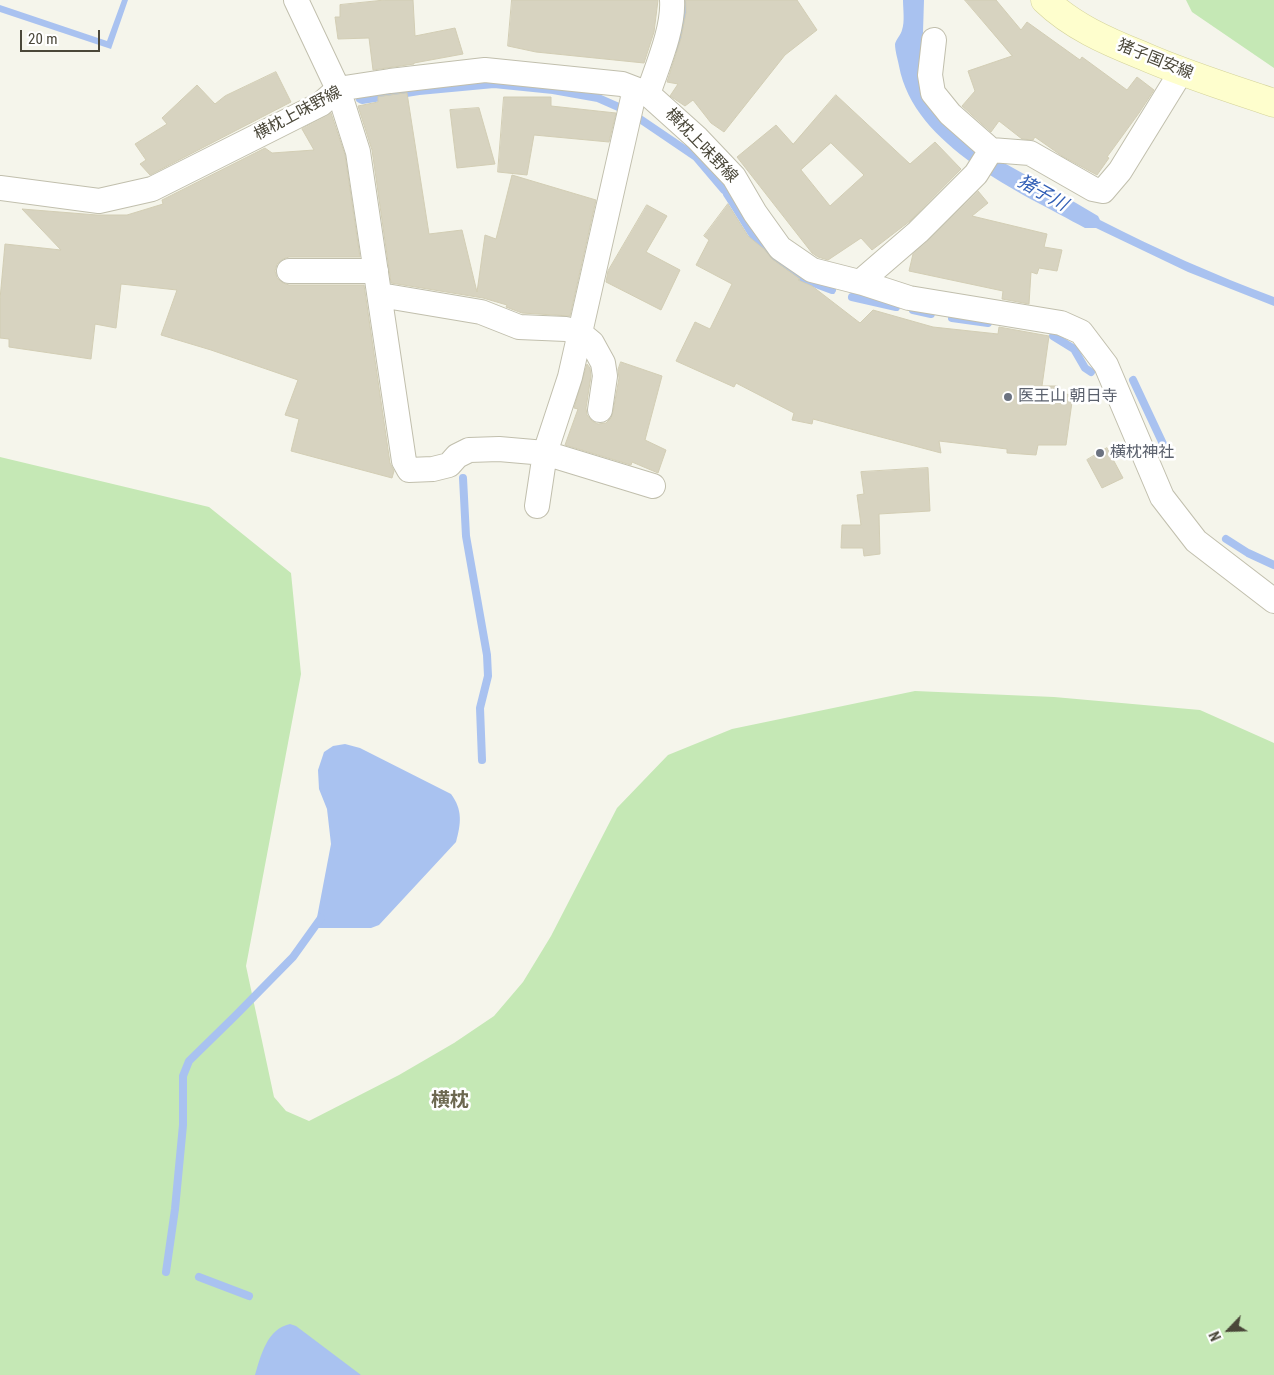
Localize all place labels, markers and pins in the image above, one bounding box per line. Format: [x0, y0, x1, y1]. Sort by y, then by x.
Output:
place label: 医王山 朝日寺 [1018, 387, 1118, 407]
marker: 医王山 朝日寺 [1002, 391, 1014, 403]
place label: 横枕神社 [1110, 443, 1174, 463]
marker: 横枕神社 [1094, 447, 1106, 459]

